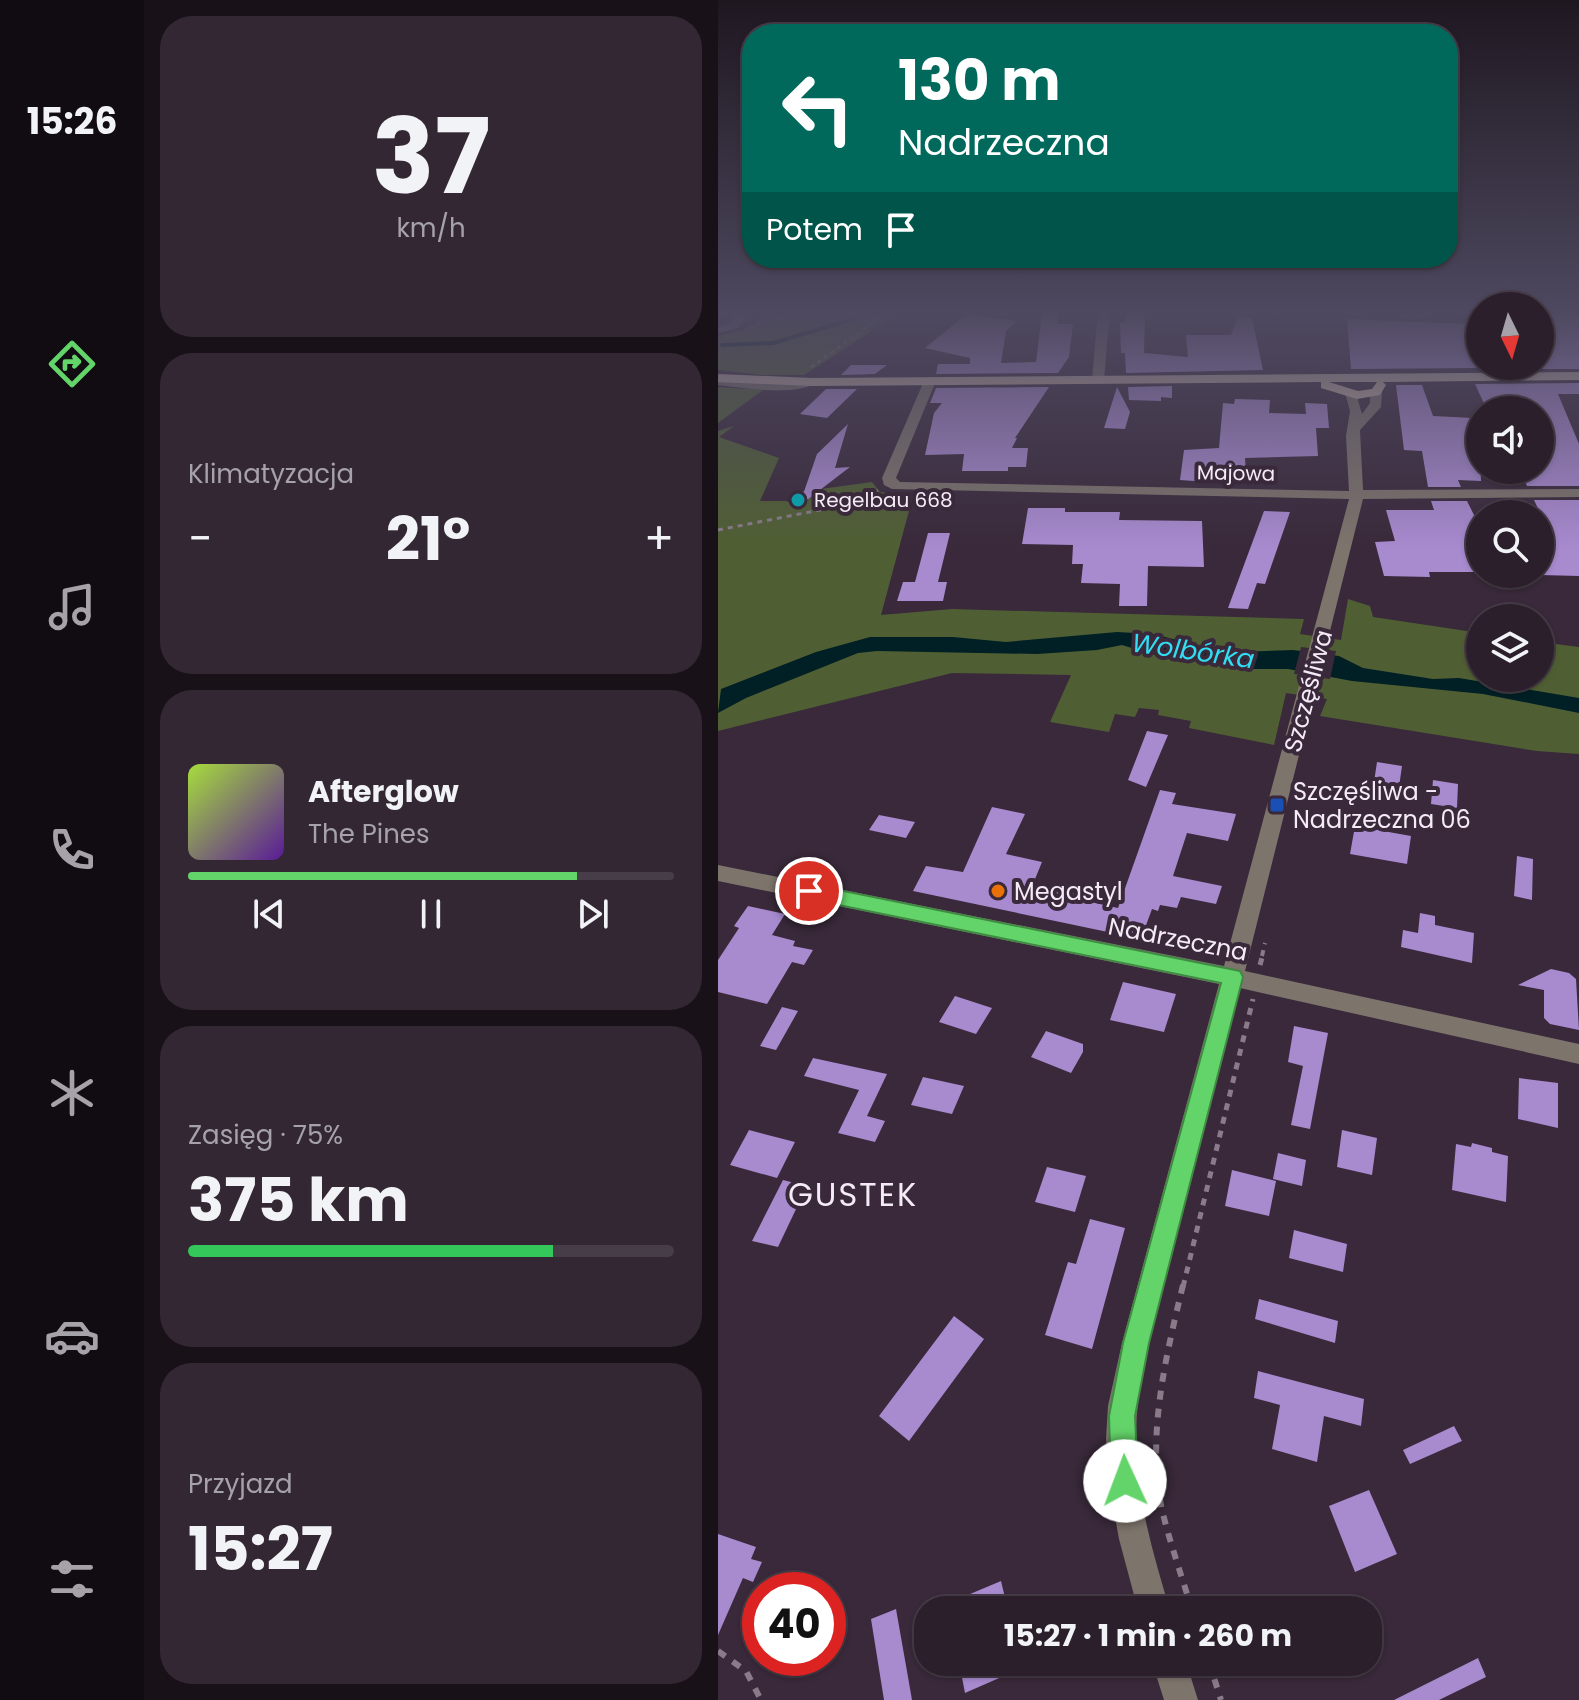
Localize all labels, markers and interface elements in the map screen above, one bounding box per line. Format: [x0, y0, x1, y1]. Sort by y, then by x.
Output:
text: 130 m [898, 41, 1061, 120]
icon: left [766, 56, 870, 160]
text: 37 [372, 84, 490, 229]
text: 15:26 [27, 96, 117, 147]
text: Nadrzeczna [898, 117, 1110, 168]
text: Potem [766, 208, 863, 251]
icon: arrive [879, 208, 923, 252]
text: km/h [396, 210, 466, 246]
north arrow [1466, 292, 1554, 380]
map controls [1466, 292, 1554, 692]
icon: directions [44, 336, 100, 392]
button: sound [1466, 396, 1554, 484]
text: Klimatyzacja [188, 456, 354, 492]
street label: Majowa [1197, 458, 1275, 488]
place label: Regelbau 668 [814, 486, 953, 514]
marker: Regelbau 668 [789, 491, 807, 509]
text: 21° [386, 497, 470, 581]
button: search [1466, 500, 1554, 588]
text: − [188, 508, 212, 569]
text: + [644, 508, 674, 569]
icon: music [44, 579, 100, 635]
button: layers [1466, 604, 1554, 692]
water label: Wolbórka [1129, 625, 1257, 677]
street label: Szczęśliwa [1276, 626, 1340, 756]
text: Afterglow [308, 770, 459, 813]
place label: Szczęśliwa - Nadrzeczna 06 [1293, 775, 1471, 836]
marker: Szczęśliwa - Nadrzeczna 06 [1268, 796, 1286, 814]
text: The Pines [308, 816, 430, 852]
icon: phone [44, 822, 100, 878]
pin [775, 857, 843, 925]
icon: arrive [787, 869, 831, 913]
place label: Megastyl [1014, 875, 1123, 908]
marker: Megastyl [989, 882, 1007, 900]
icon: previous [247, 892, 291, 936]
icon: pause [409, 892, 453, 936]
icon: next [571, 892, 615, 936]
street label: Nadrzeczna [1106, 909, 1250, 969]
icon: climate [44, 1065, 100, 1121]
text: Zasięg · 75% [188, 1117, 343, 1153]
text: 375 km [188, 1158, 409, 1242]
district label: GUSTEK [788, 1172, 918, 1217]
icon: car [44, 1308, 100, 1364]
position arrow [1083, 1439, 1167, 1523]
text: Przyjazd [188, 1466, 293, 1502]
text: 15:27 [188, 1507, 333, 1591]
icon: filters [44, 1551, 100, 1607]
speed limit sign: 40 [742, 1572, 846, 1676]
text: 15:27 · 1 min · 260 m [1004, 1614, 1292, 1657]

